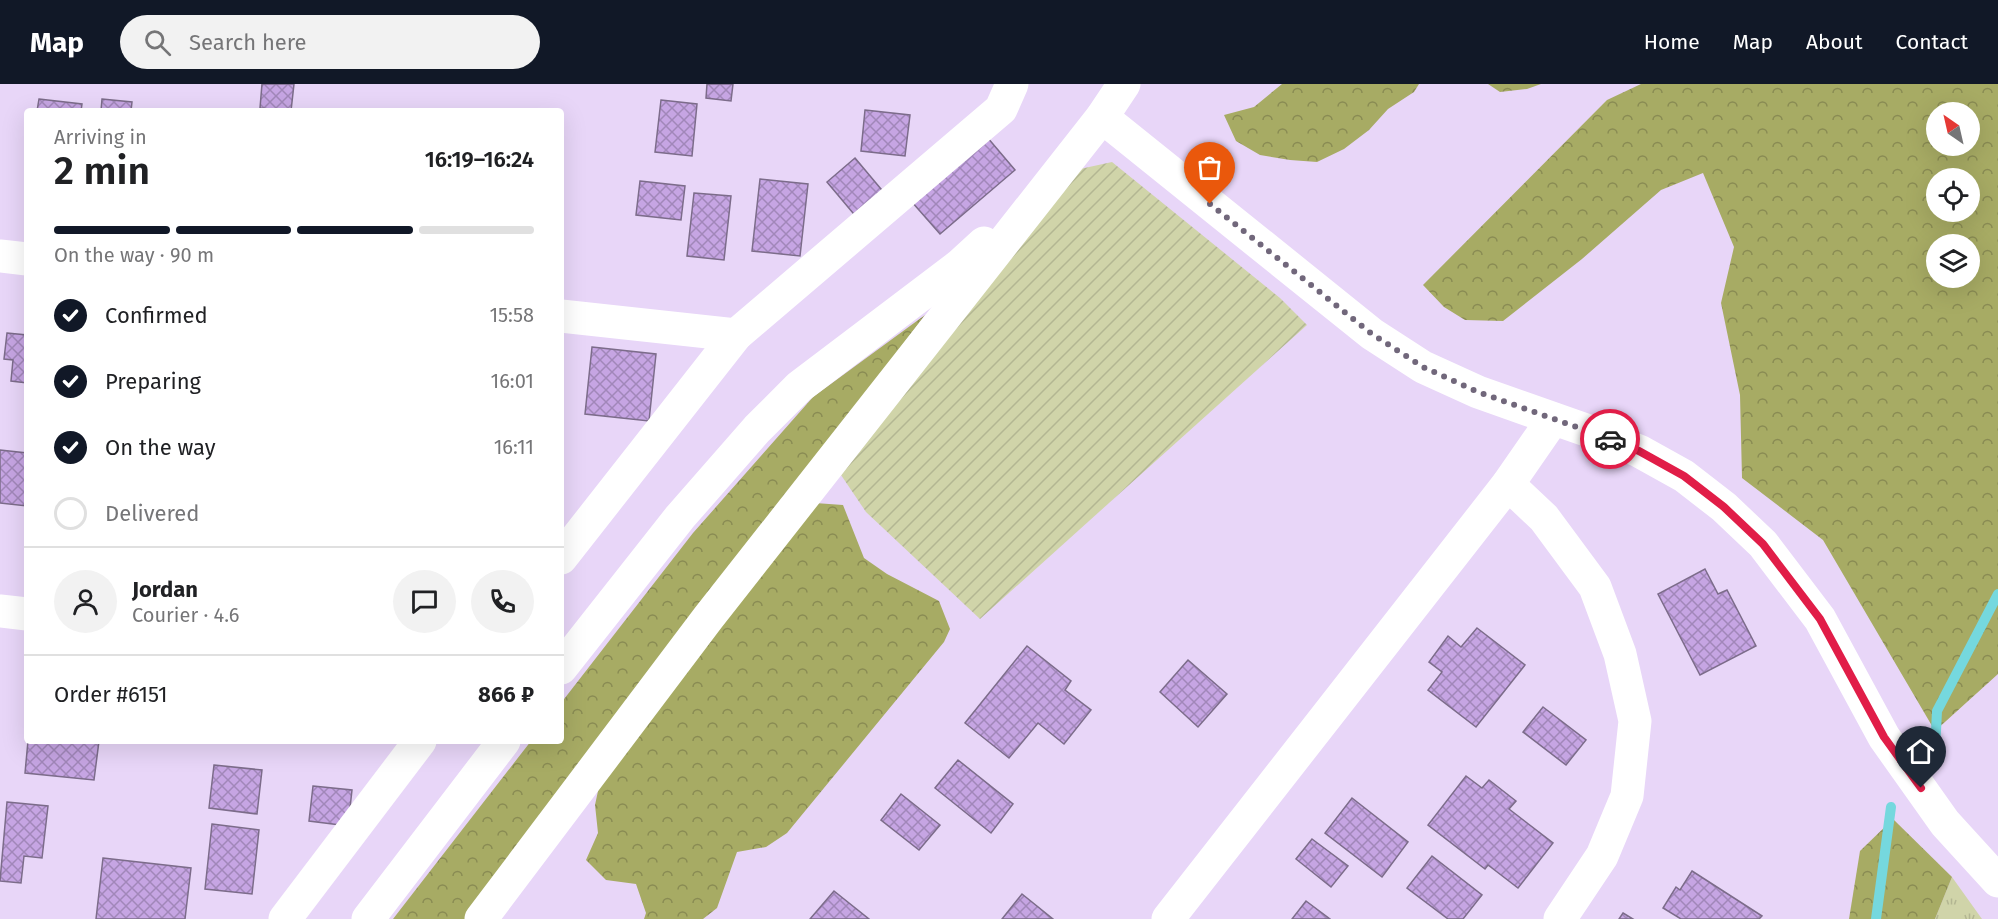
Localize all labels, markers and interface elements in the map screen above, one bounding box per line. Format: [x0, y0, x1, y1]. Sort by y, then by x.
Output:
search box [120, 15, 540, 69]
text: Map [30, 26, 84, 59]
icon: search [141, 26, 174, 59]
text: Search here [189, 29, 307, 56]
text: Home [1644, 29, 1700, 55]
text: Map [1733, 29, 1773, 55]
text: About [1806, 29, 1863, 55]
text: Contact [1896, 29, 1968, 55]
north arrow [1926, 102, 1980, 156]
map controls [1926, 102, 1980, 288]
text: Arriving in [54, 125, 147, 149]
pin [1184, 142, 1235, 204]
text: 16:19–16:24 [425, 146, 534, 173]
text: 2 min [54, 148, 150, 194]
icon: bag [1193, 151, 1226, 184]
button: locate [1926, 168, 1980, 222]
button: layers [1926, 234, 1980, 288]
text: On the way · 90 m [54, 243, 214, 267]
icon: check [54, 299, 87, 332]
text: Confirmed [105, 302, 208, 329]
text: 15:58 [489, 303, 534, 327]
icon: check [54, 365, 87, 398]
text: Preparing [105, 368, 201, 395]
text: 16:01 [491, 369, 534, 393]
courier [1580, 409, 1640, 469]
icon: car [1594, 423, 1627, 456]
icon: check [54, 431, 87, 464]
text: On the way [105, 434, 216, 461]
text: 16:11 [494, 435, 534, 459]
text: Delivered [105, 500, 200, 527]
button: person [54, 570, 117, 633]
button: chat [393, 570, 456, 633]
button: phone [471, 570, 534, 633]
text: Jordan [132, 576, 198, 603]
text: Courier · 4.6 [132, 603, 239, 627]
text: Order #6151 [54, 681, 168, 708]
text: 866 ₽ [478, 681, 534, 708]
pin [1895, 726, 1946, 788]
icon: home [1904, 735, 1937, 768]

